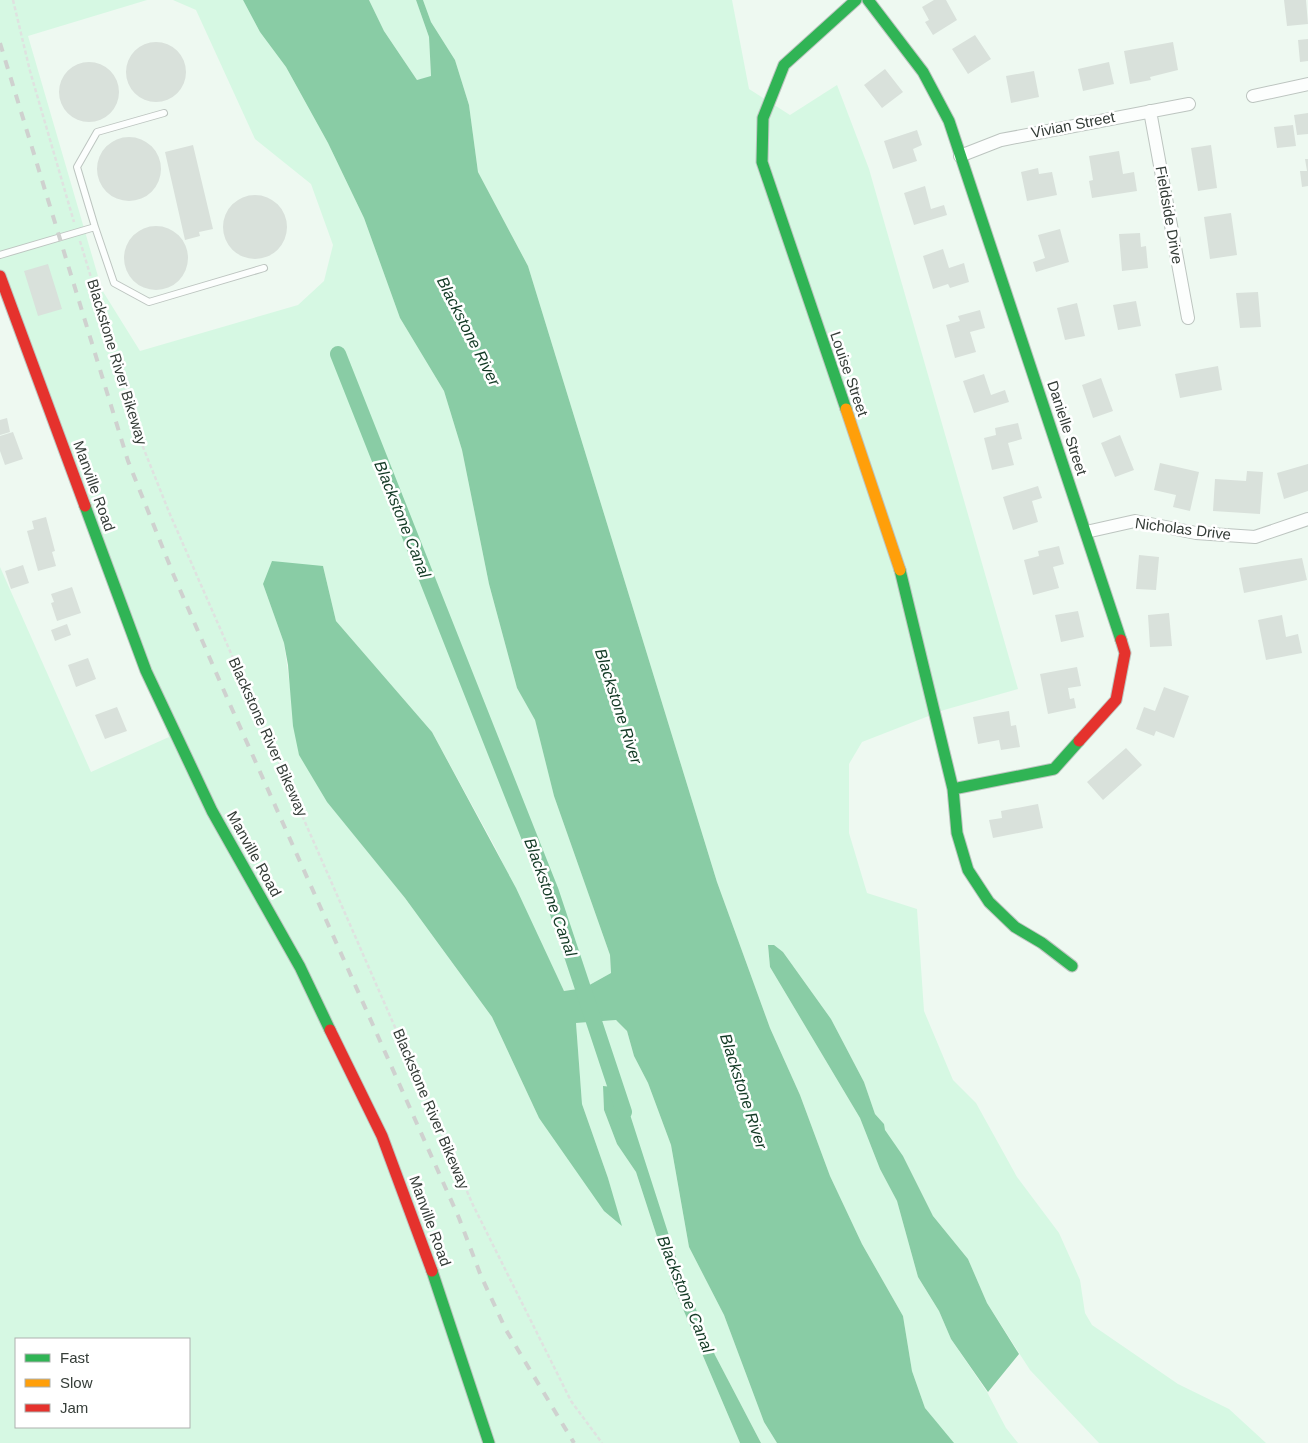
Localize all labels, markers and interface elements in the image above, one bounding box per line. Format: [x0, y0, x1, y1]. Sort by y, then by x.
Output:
street label: Vivian Street [1030, 108, 1117, 141]
street label: Fieldside Drive [1153, 165, 1186, 265]
water label: Blackstone River [434, 274, 504, 389]
street label: Blackstone River Bikeway [84, 277, 151, 447]
street label: Louise Street [827, 329, 872, 419]
street label: Danielle Street [1044, 378, 1091, 478]
street label: Manville Road [70, 438, 119, 533]
water label: Blackstone Canal [371, 458, 434, 581]
street label: Nicholas Drive [1134, 514, 1232, 543]
water label: Blackstone River [592, 646, 645, 767]
street label: Blackstone River Bikeway [226, 655, 312, 820]
street label: Manville Road [224, 808, 285, 899]
water label: Blackstone Canal [521, 836, 580, 959]
street label: Blackstone River Bikeway [390, 1026, 473, 1192]
water label: Blackstone River [717, 1031, 770, 1152]
street label: Manville Road [406, 1173, 455, 1268]
water label: Blackstone Canal [654, 1233, 717, 1356]
legend [15, 1338, 190, 1428]
text: Fast [60, 1349, 90, 1366]
text: Slow [60, 1374, 93, 1391]
text: Jam [60, 1399, 88, 1416]

